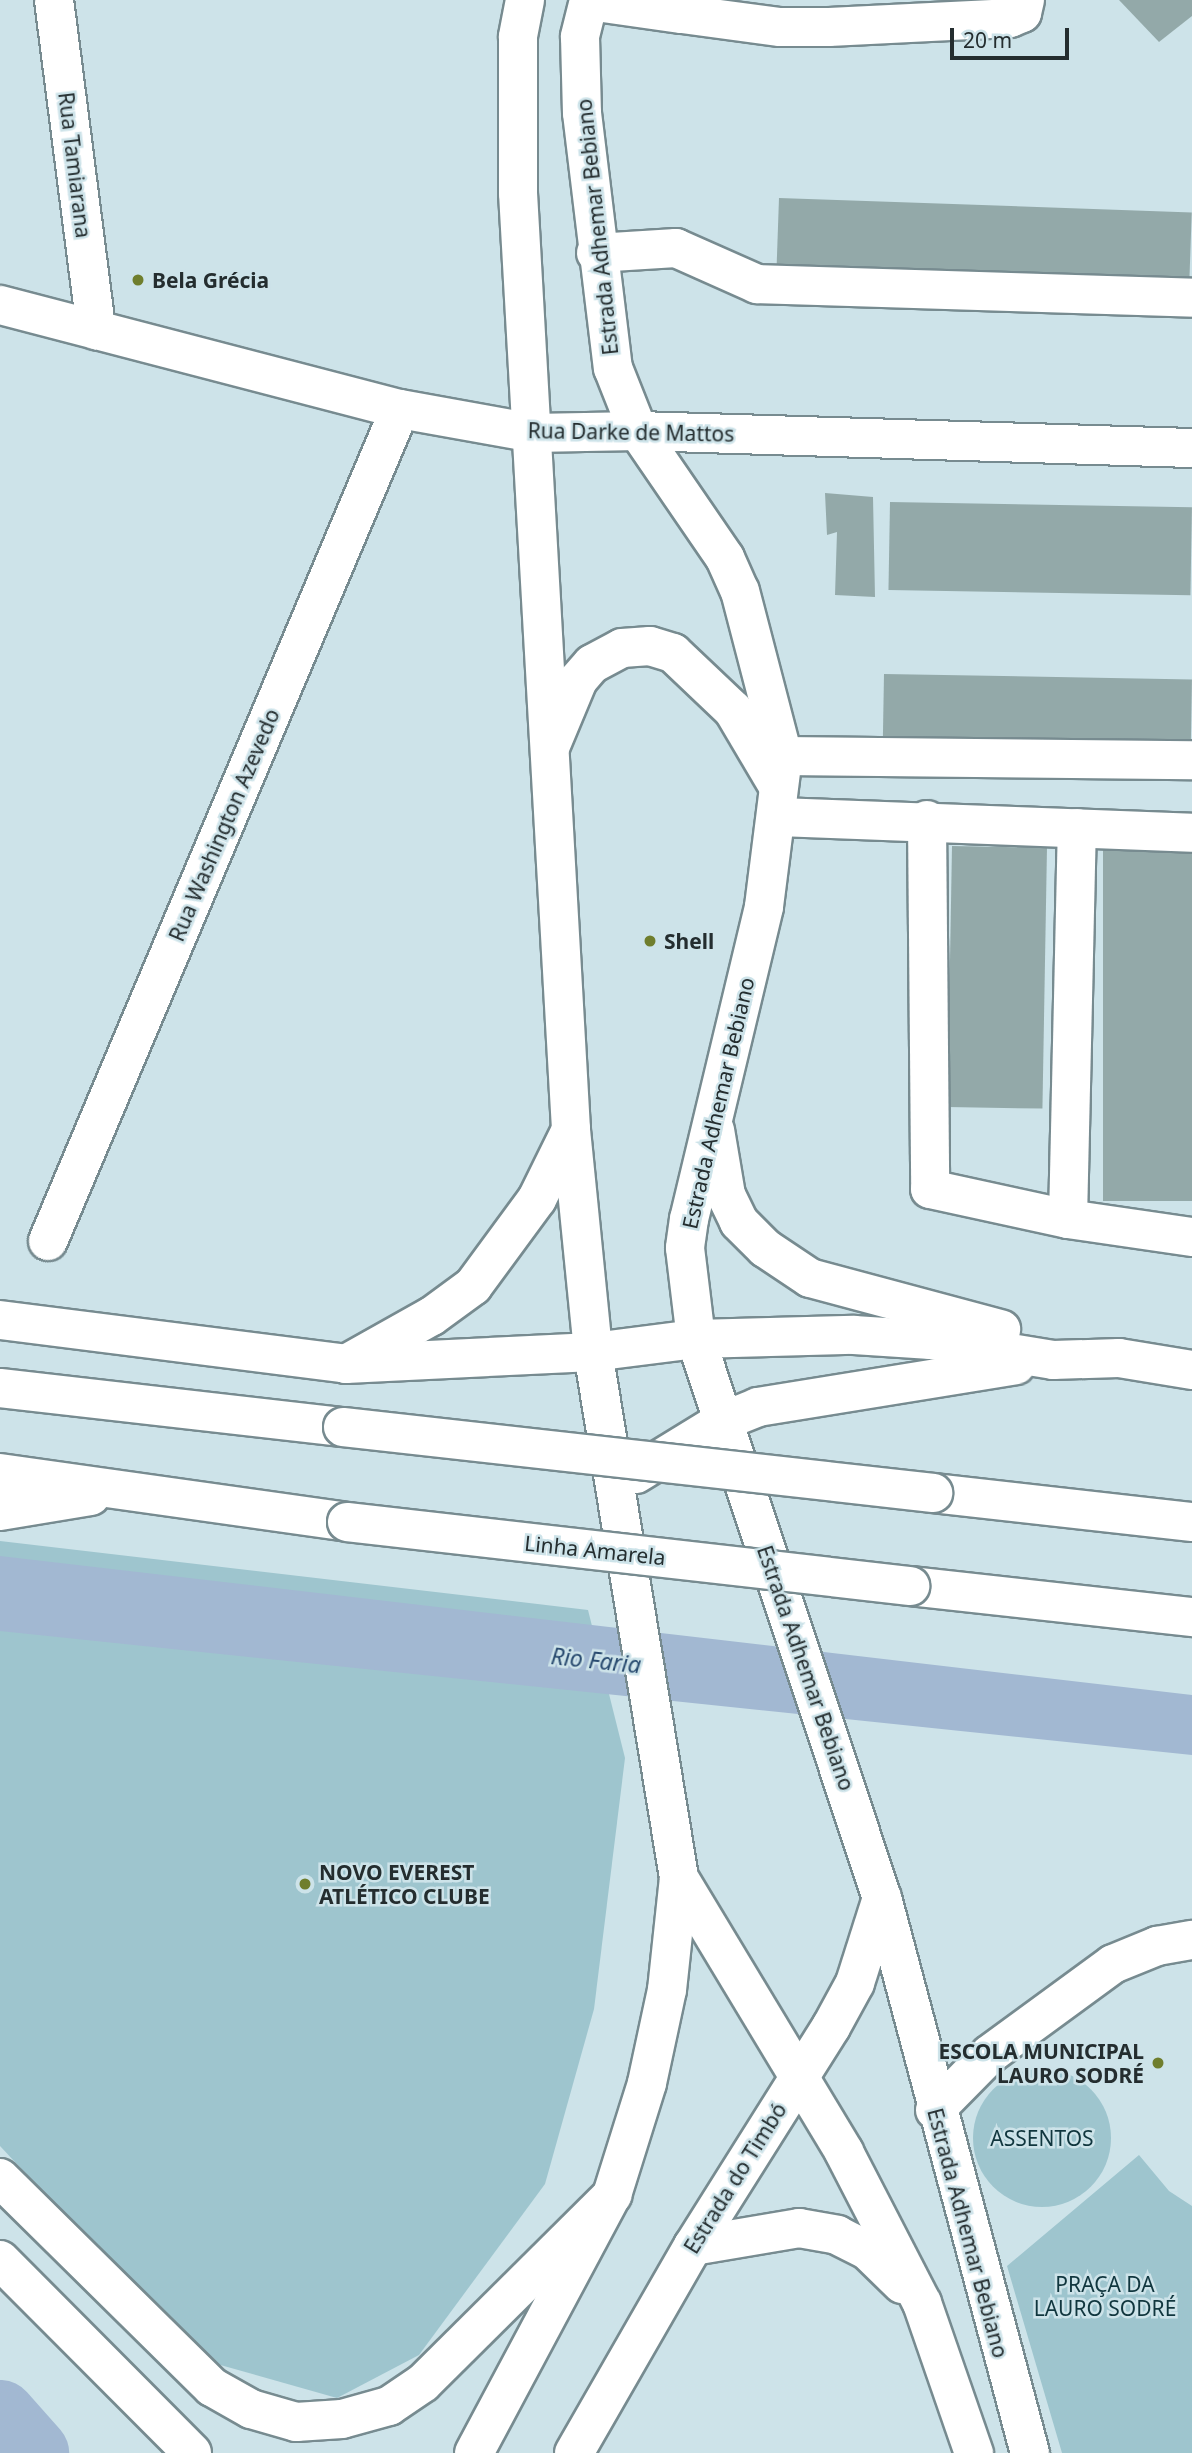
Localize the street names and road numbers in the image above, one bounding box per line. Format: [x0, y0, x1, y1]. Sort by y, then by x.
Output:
street label: Rua Tamiarana [54, 91, 96, 239]
street label: Estrada Adhemar Bebiano [571, 98, 623, 356]
street label: Rua Darke de Mattos [528, 418, 734, 446]
street label: Rua Washington Azevedo [164, 705, 284, 945]
street label: Estrada Adhemar Bebiano [677, 975, 759, 1231]
street label: Linha Amarela [523, 1530, 667, 1570]
street label: Estrada Adhemar Bebiano [752, 1542, 860, 1794]
street label: Estrada do Timbó [678, 2098, 792, 2258]
street label: Estrada Adhemar Bebiano [923, 2105, 1013, 2361]

